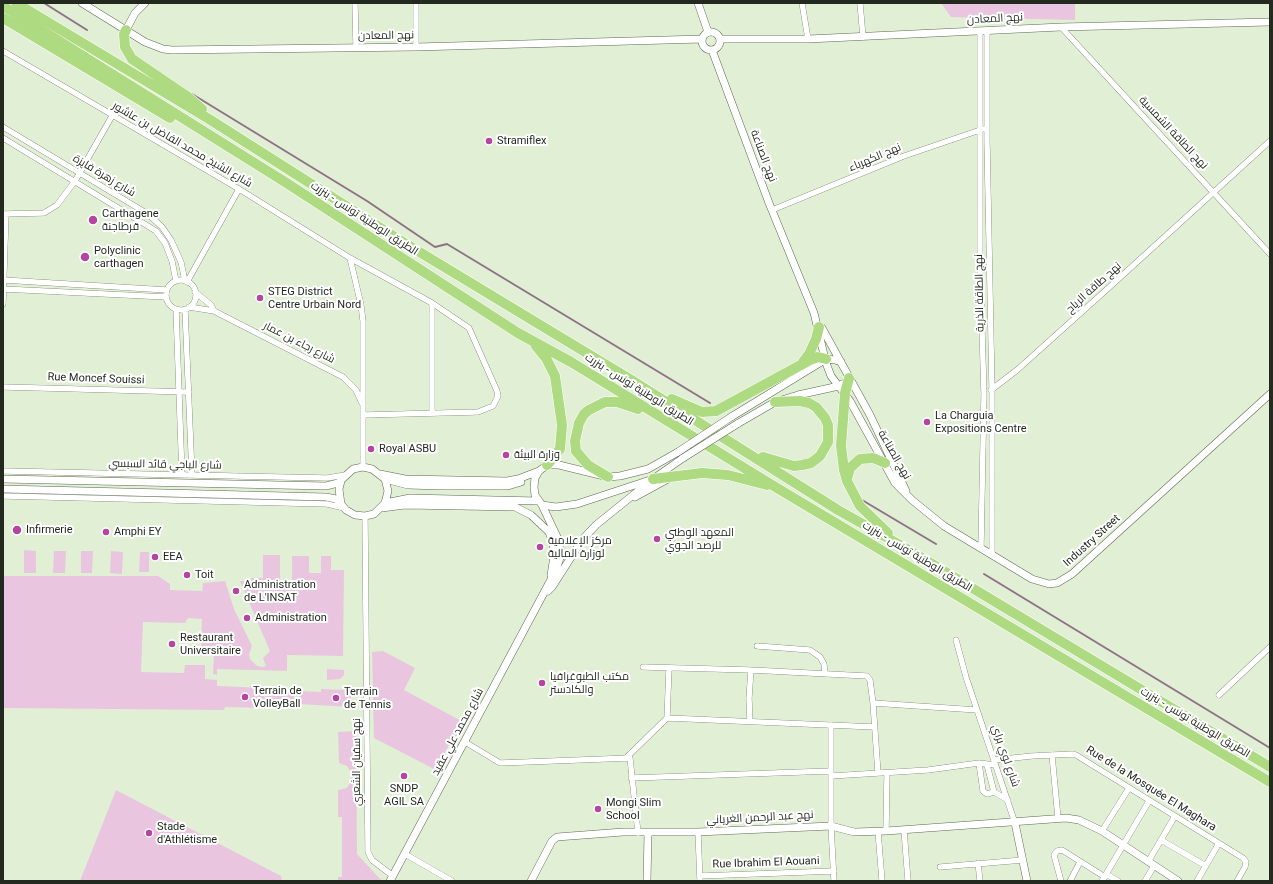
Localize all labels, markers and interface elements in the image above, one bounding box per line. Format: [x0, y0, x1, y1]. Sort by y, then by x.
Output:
street label: نهج المعادن [967, 11, 1023, 27]
street label: نهج المعادن [358, 29, 414, 43]
street label: نهج الطاقة الشمسية [1136, 94, 1210, 172]
street label: شارع الشيخ محمد الفاضل بن عاشور [110, 99, 254, 191]
street label: نهج الصناعة [747, 128, 779, 184]
place label: Stramiflex [497, 134, 546, 148]
marker: Stramiflex [484, 136, 494, 146]
street label: نهج الكهرباء [847, 141, 903, 175]
street label: شارع زهرة فايزة [70, 152, 138, 200]
street label: الطريق الوطنية تونس - بنزرت [308, 179, 420, 259]
place label: Carthagene قرطاجنة [102, 207, 159, 233]
marker: Carthagene قرطاجنة [87, 214, 99, 226]
place label: Polyclinic carthagen [94, 244, 143, 270]
marker: Polyclinic carthagen [79, 251, 91, 263]
street label: نهج الطاقة الذرية [973, 254, 987, 332]
street label: نهج طاقة الرياح [1064, 260, 1124, 316]
place label: STEG District Centre Urbain Nord [268, 285, 361, 311]
marker: STEG District Centre Urbain Nord [255, 293, 265, 303]
street label: شارع رجاء بن عمار [261, 319, 337, 367]
street label: الطريق الوطنية تونس - بنزرت [582, 351, 696, 429]
street label: Rue Moncef Souissi [47, 371, 145, 387]
place label: La Charguia Expositions Centre [935, 409, 1027, 435]
marker: La Charguia Expositions Centre [922, 417, 932, 427]
street label: نهج الصناعة [875, 428, 913, 482]
place label: Royal ASBU [379, 442, 436, 456]
marker: Royal ASBU [366, 444, 376, 454]
place label: وزارة البيئة [514, 448, 560, 462]
marker: وزارة البيئة [501, 450, 511, 460]
street label: شارع الباجي قائد السبسي [108, 457, 222, 473]
street label: Industry Street [1061, 512, 1123, 570]
street label: الطريق الوطنية تونس - بنزرت [860, 519, 974, 595]
place label: Infirmerie [26, 523, 73, 537]
marker: Infirmerie [11, 524, 23, 536]
place label: Amphi EY [114, 525, 161, 539]
place label: المعهد الوطني للرصد الجوي [665, 526, 734, 552]
marker: Amphi EY [101, 527, 111, 537]
place label: مركز الإعلامية لوزارة المالية [548, 534, 612, 560]
marker: المعهد الوطني للرصد الجوي [652, 534, 662, 544]
marker: مركز الإعلامية لوزارة المالية [535, 542, 545, 552]
place label: EEA [163, 550, 183, 564]
marker: EEA [150, 552, 160, 562]
place label: Toit [195, 568, 214, 582]
marker: Toit [182, 570, 192, 580]
place label: Administration de L'INSAT [244, 578, 316, 604]
marker: Administration de L'INSAT [231, 586, 241, 596]
place label: Administration [255, 611, 327, 625]
marker: Administration [242, 613, 252, 623]
place label: Restaurant Universitaire [180, 631, 241, 657]
marker: Restaurant Universitaire [167, 639, 177, 649]
place label: مكتب الطبوغرافيا والكادستر [550, 670, 629, 696]
marker: مكتب الطبوغرافيا والكادستر [537, 678, 547, 688]
place label: Terrain de VolleyBall [253, 684, 302, 710]
place label: Terrain de Tennis [344, 685, 391, 711]
street label: الطريق الوطنية تونس - بنزرت [1138, 685, 1252, 761]
street label: شارع محمد علي عقيد [429, 686, 487, 778]
marker: Terrain de VolleyBall [240, 692, 250, 702]
marker: Terrain de Tennis [331, 693, 341, 703]
street label: نهج سفيان الشعري [350, 718, 364, 806]
street label: شارع لوي براي [988, 723, 1022, 789]
street label: Rue de la Mosquée El Maghara [1084, 743, 1218, 835]
marker: SNDP AGIL SA [399, 771, 409, 781]
place label: SNDP AGIL SA [384, 782, 424, 808]
place label: Mongi Slim School [606, 796, 661, 822]
marker: Mongi Slim School [593, 804, 603, 814]
street label: نهج عبد الرحمن الغرياني [706, 809, 814, 827]
place label: Stade d'Athlétisme [157, 820, 217, 846]
marker: Stade d'Athlétisme [144, 828, 154, 838]
street label: Rue Ibrahim El Aouani [712, 855, 820, 871]

